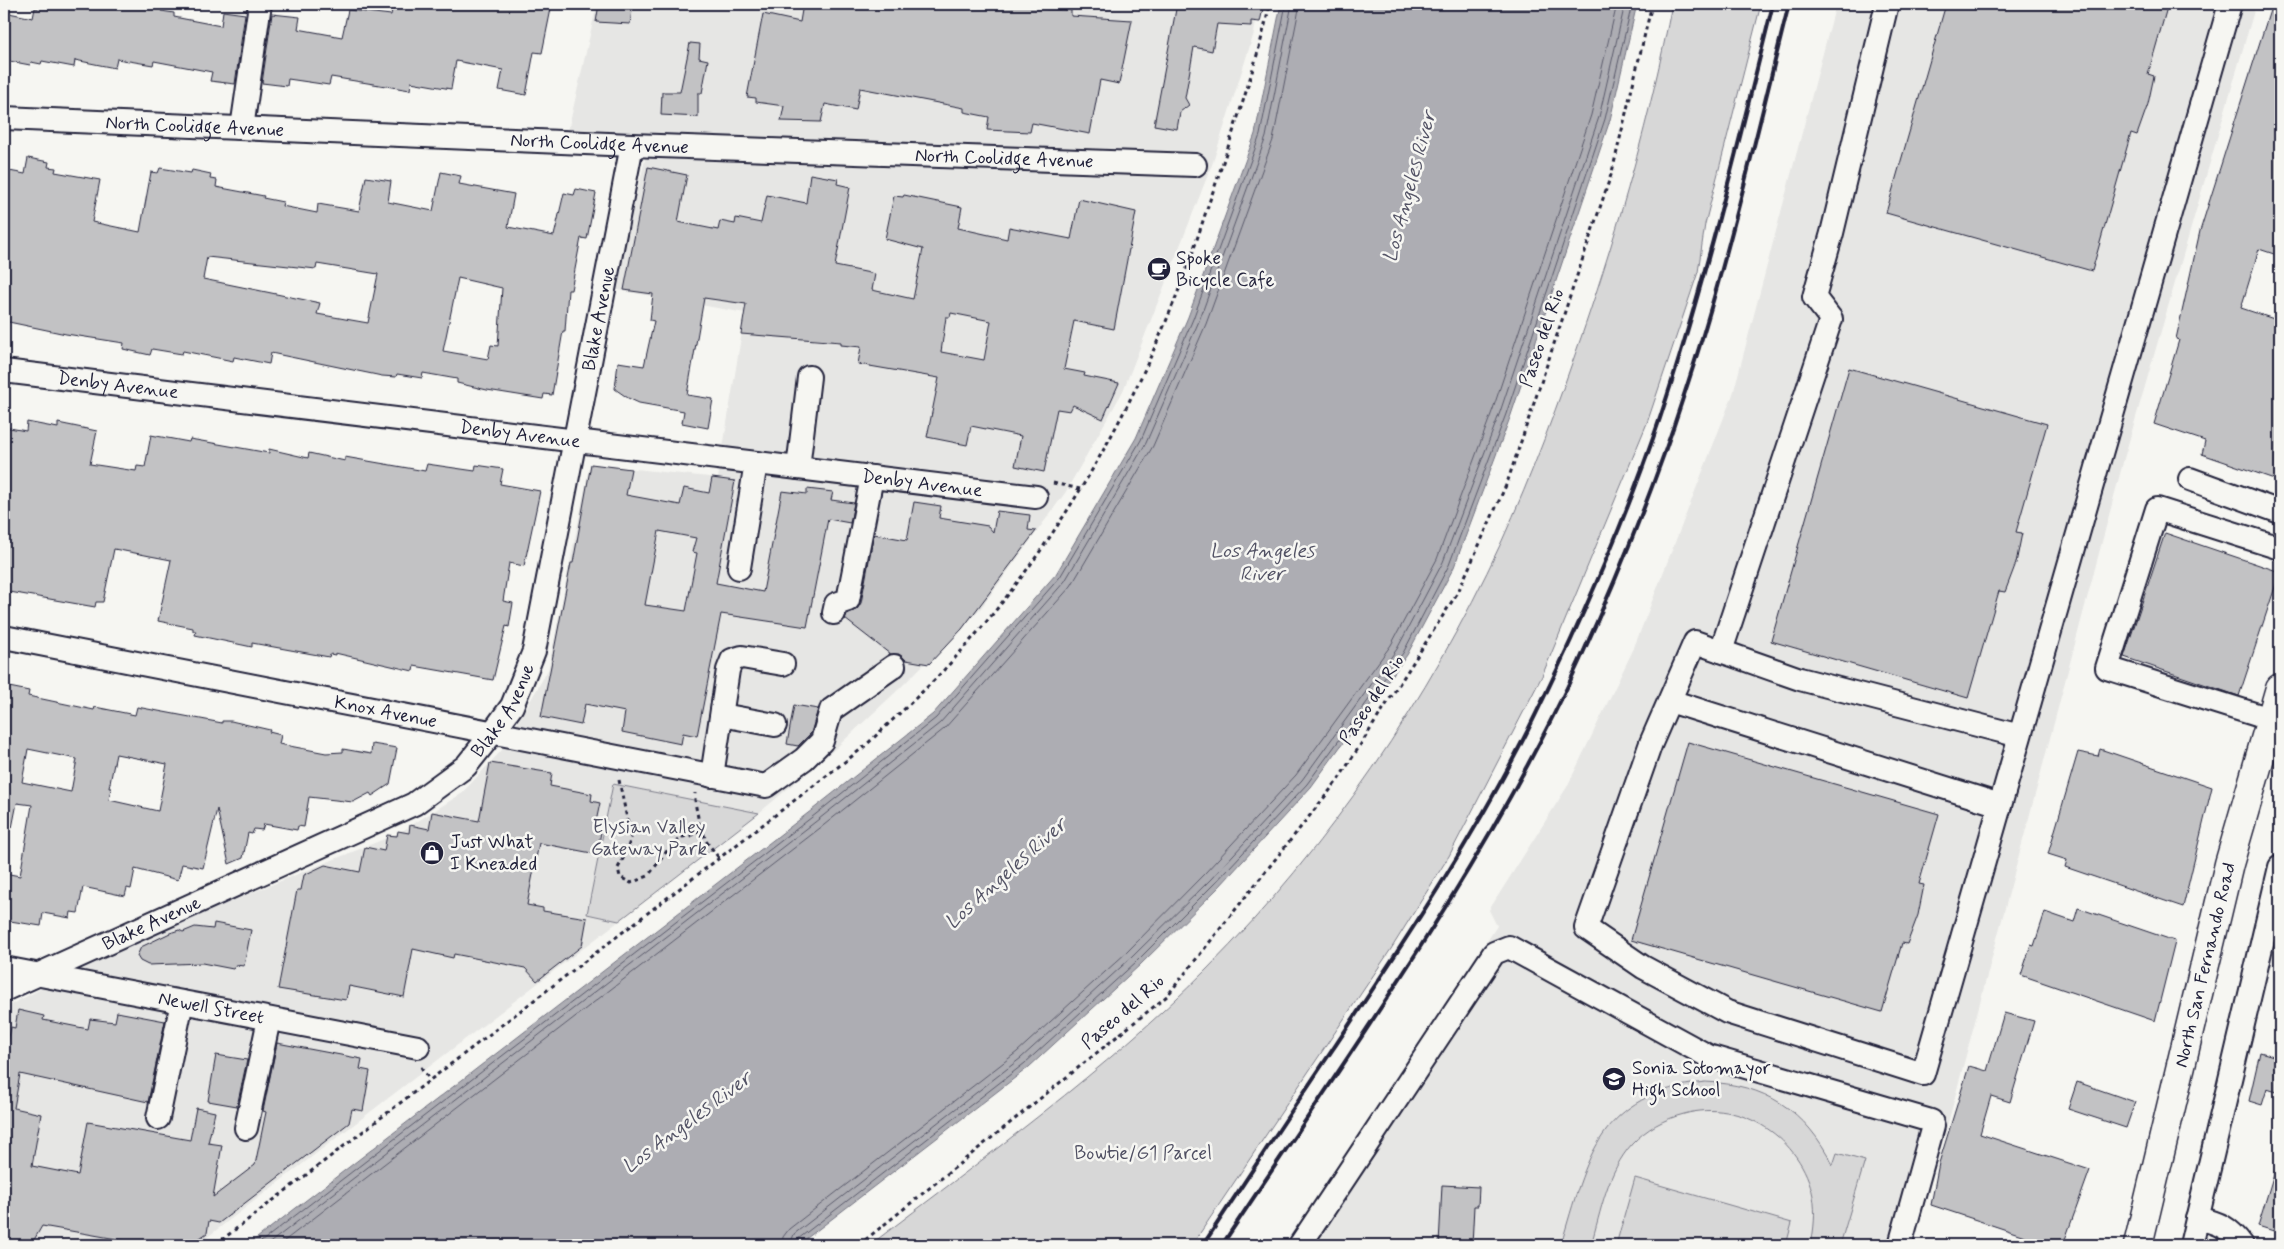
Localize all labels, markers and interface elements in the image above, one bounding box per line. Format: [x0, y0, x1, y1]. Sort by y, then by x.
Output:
water label: Los Angeles River [1377, 106, 1444, 265]
street label: North Coolidge Avenue [105, 110, 285, 143]
street label: North Coolidge Avenue [510, 127, 689, 160]
street label: North Coolidge Avenue [914, 143, 1094, 174]
place label: Spoke Bicycle Cafe [1176, 246, 1274, 293]
cafe icon: Spoke Bicycle Cafe [1146, 256, 1172, 282]
street label: Blake Avenue [576, 264, 621, 373]
street label: Paseo del Rio [1513, 285, 1571, 391]
street label: Denby Avenue [56, 365, 180, 405]
street label: Denby Avenue [458, 414, 582, 454]
street label: Denby Avenue [860, 463, 984, 503]
water label: Los Angeles River [1210, 538, 1316, 588]
street label: Paseo del Rio [1334, 650, 1410, 750]
street label: Blake Avenue [465, 660, 540, 763]
street label: Knox Avenue [332, 689, 439, 734]
water label: Los Angeles River [940, 811, 1074, 936]
park label: Elysian Valley Gateway Park [591, 815, 707, 863]
place label: Just What I Kneaded [450, 830, 537, 877]
shop icon: Just What I Kneaded [419, 840, 445, 866]
street label: North San Fernando Road [2168, 860, 2241, 1070]
street label: Blake Avenue [98, 890, 205, 956]
street label: Paseo del Rio [1076, 969, 1170, 1055]
street label: Newell Street [156, 985, 266, 1030]
place label: Sonia Sotomayor High School [1632, 1056, 1771, 1106]
water label: Los Angeles River [617, 1064, 759, 1180]
school or university icon: Sonia Sotomayor High School [1601, 1066, 1627, 1092]
park label: Bowtie/G1 Parcel [1074, 1141, 1212, 1166]

